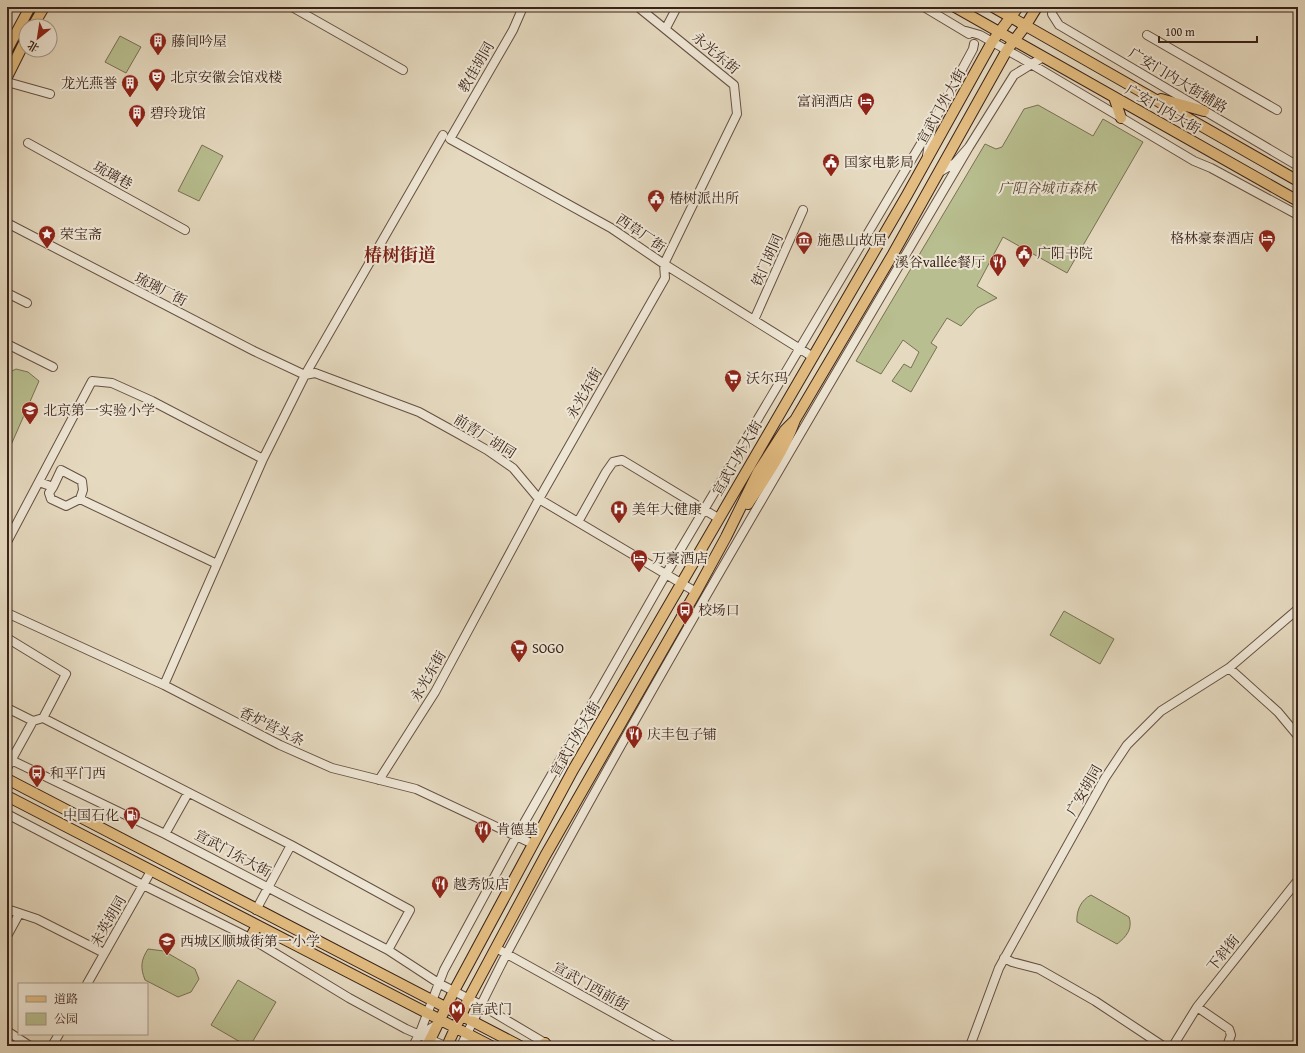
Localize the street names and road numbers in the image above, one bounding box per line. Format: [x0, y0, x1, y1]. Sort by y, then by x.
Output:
street label: 永光东街 [688, 27, 744, 79]
street label: 教佳胡同 [453, 38, 499, 96]
street label: 广安门内大街辅路 [1126, 44, 1230, 116]
street label: 宣武门外大街 [912, 64, 970, 148]
street label: 广安门内大街 [1122, 81, 1204, 137]
street label: 琉璃巷 [90, 156, 136, 194]
street label: 西草厂街 [612, 209, 670, 257]
street label: 铁门胡同 [746, 230, 788, 290]
street label: 琉璃厂街 [132, 267, 190, 311]
street label: 永光东街 [561, 364, 607, 422]
street label: 前青厂胡同 [450, 409, 520, 463]
street label: 宣武门外大街 [707, 417, 767, 499]
street label: 永光东街 [405, 647, 451, 705]
street label: 宣武门外大街 [545, 698, 605, 780]
street label: 香炉营头条 [236, 702, 308, 750]
street label: 广安胡同 [1061, 761, 1107, 819]
street label: 宣武门东大街 [191, 824, 275, 882]
street label: 未英胡同 [85, 892, 131, 950]
street label: 下斜街 [1202, 930, 1244, 976]
street label: 宣武门西前街 [549, 957, 633, 1015]

